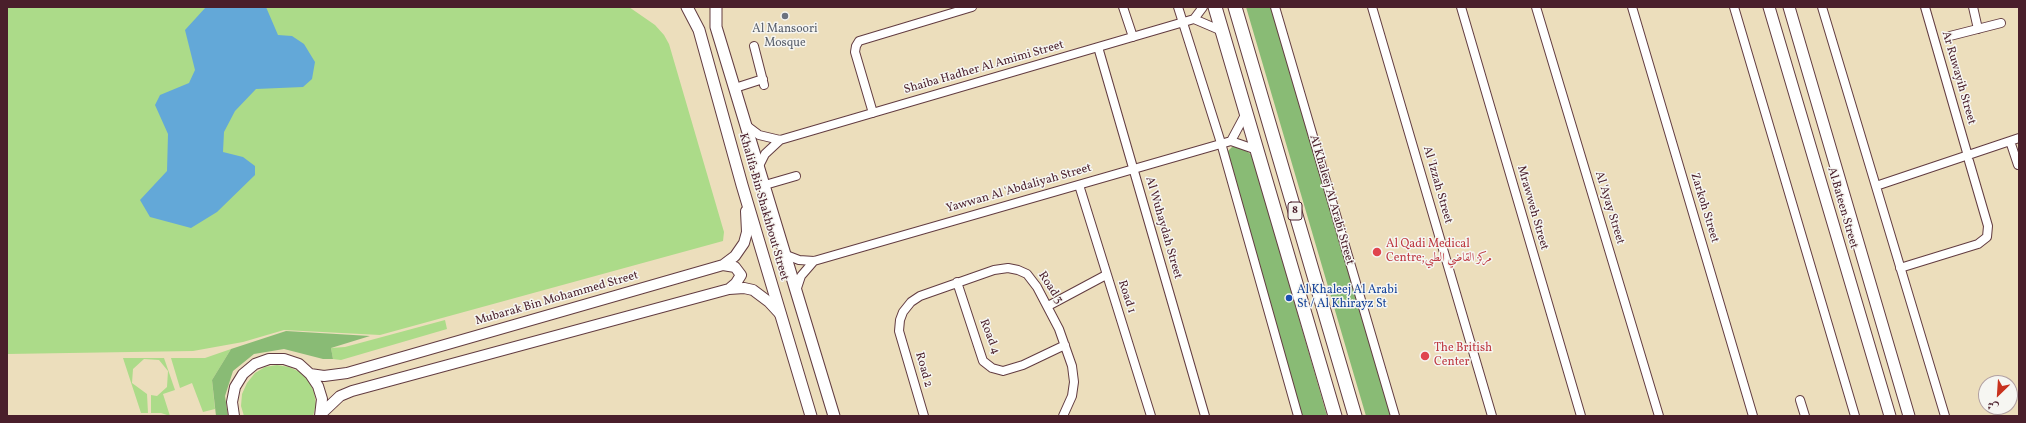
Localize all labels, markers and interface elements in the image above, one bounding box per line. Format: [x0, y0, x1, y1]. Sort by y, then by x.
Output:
marker: Al Mansoori Mosque [780, 11, 790, 21]
place label: Al Mansoori Mosque [752, 23, 818, 51]
street label: Ar Ruwayih Street [1938, 30, 1978, 126]
street label: Shaiba Hadher Al Amimi Street [902, 38, 1066, 98]
street label: Khalifa Bin Shakhbout Street [735, 132, 791, 282]
street label: Al Khaleej Al Arabi Street [1306, 133, 1356, 267]
street label: Al 'Izzah Street [1419, 145, 1455, 225]
street label: Yawwan Al 'Abdaliyah Street [945, 161, 1093, 217]
street label: Mrawweh Street [1513, 164, 1551, 252]
street label: Al Bateen Street [1823, 166, 1861, 250]
street label: Al 'Ayay Street [1591, 170, 1627, 246]
street label: Zarkoh Street [1687, 171, 1721, 245]
street label: Al Wuhaydah Street [1142, 175, 1184, 281]
road number: 8 [1288, 202, 1302, 220]
place label: Al Qadi Medical Centre;مركز القاضي الطبي [1386, 238, 1492, 266]
marker: Al Qadi Medical Centre;مركز القاضي الطبي [1371, 246, 1383, 258]
street label: Mubarak Bin Mohammed Street [474, 269, 640, 329]
street label: Road 3 [1034, 269, 1066, 307]
street label: Road 1 [1114, 279, 1138, 315]
place label: Al Khaleej Al Arabi St / Al Khirayz St [1297, 284, 1398, 312]
marker: Al Khaleej Al Arabi St / Al Khirayz St [1284, 293, 1294, 303]
street label: Road 4 [976, 317, 1002, 357]
place label: The British Center [1434, 342, 1492, 370]
marker: The British Center [1419, 350, 1431, 362]
street label: Road 2 [911, 351, 935, 389]
north arrow [1978, 375, 2018, 415]
text: ش [1985, 396, 2001, 415]

